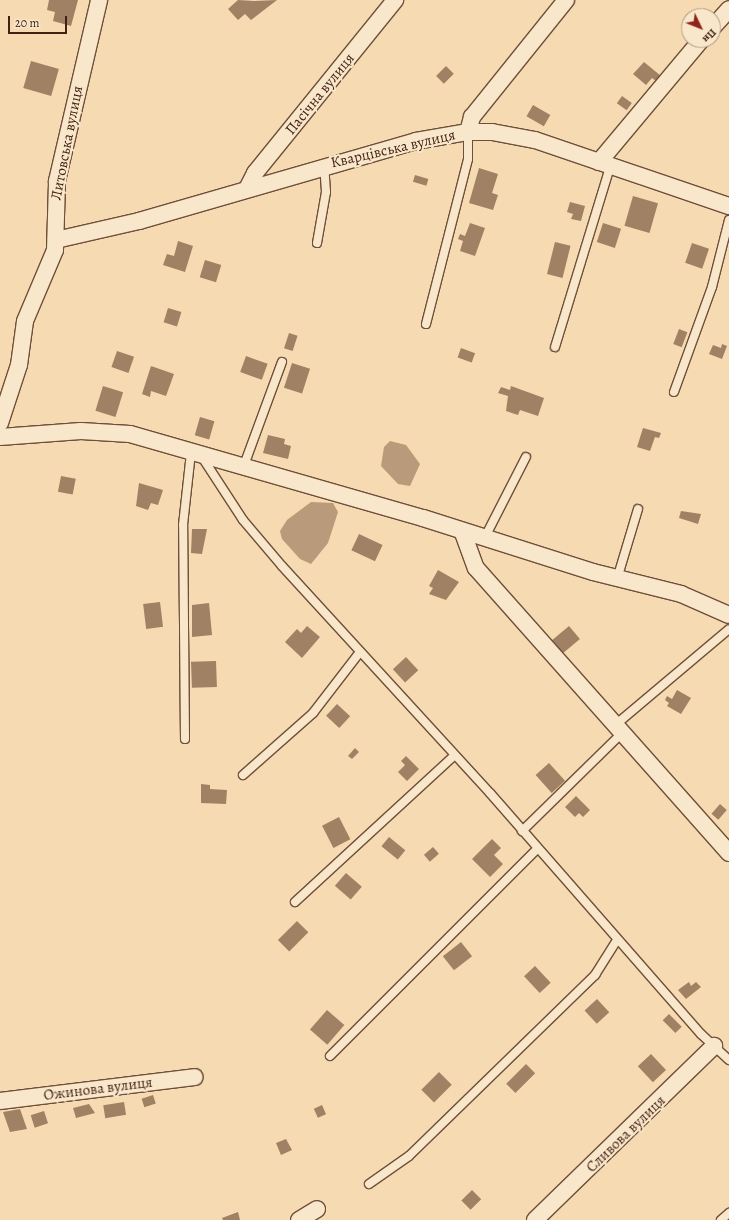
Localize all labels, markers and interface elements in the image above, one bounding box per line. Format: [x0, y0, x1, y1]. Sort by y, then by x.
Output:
scale bar [10, 8, 69, 34]
north arrow [681, 8, 721, 48]
text: 20 m [15, 15, 39, 31]
text: Пн [699, 25, 720, 46]
street label: Пасічна вулиця [282, 50, 358, 138]
street label: Литовська вулиця [47, 84, 87, 202]
street label: Кварцівська вулиця [329, 126, 457, 172]
street label: Ожинова вулиця [43, 1073, 153, 1105]
street label: Сливова вулиця [583, 1092, 669, 1176]

